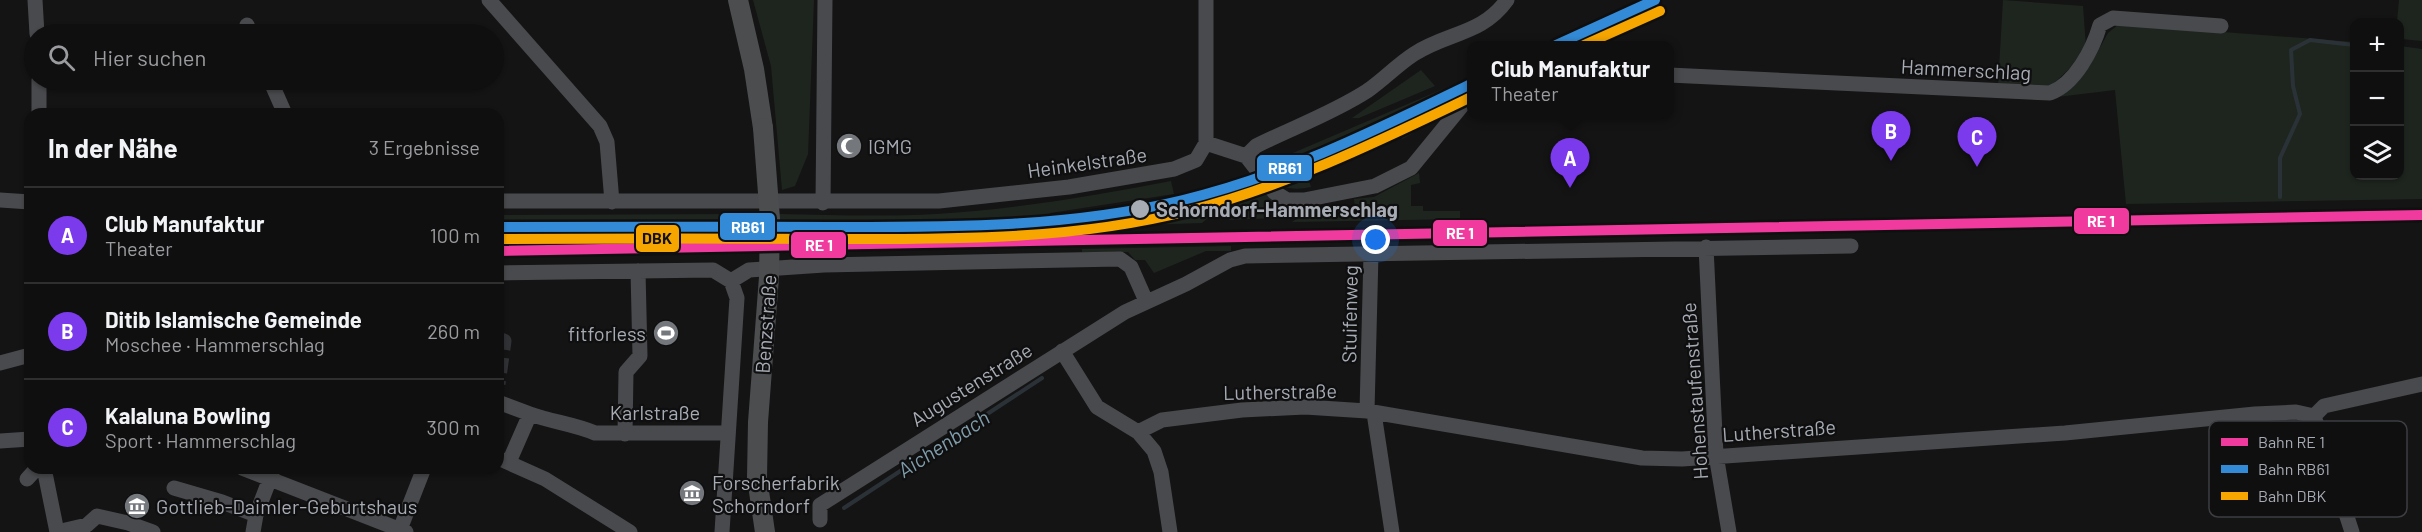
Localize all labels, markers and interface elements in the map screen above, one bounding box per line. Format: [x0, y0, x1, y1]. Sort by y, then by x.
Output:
map controls [2350, 18, 2404, 180]
button: + [2350, 18, 2404, 72]
search box [24, 24, 504, 90]
icon: search [45, 41, 78, 74]
popup [1467, 41, 1674, 119]
text: Hier suchen [93, 44, 206, 70]
street label: Hammerschlag [1900, 54, 2032, 84]
text: Club Manufaktur [1491, 55, 1650, 81]
button: − [2350, 72, 2404, 126]
text: Theater [1491, 81, 1558, 105]
pin: B [1872, 112, 1910, 161]
pin: C [1958, 118, 1996, 167]
button: layers [2350, 126, 2404, 180]
mosque icon: IGMG [834, 131, 864, 161]
text: In der Nähe [48, 132, 178, 163]
place label: IGMG [868, 134, 912, 158]
text: 3 Ergebnisse [369, 135, 480, 159]
pin: A [1550, 138, 1590, 188]
street label: Heinkelstraße [1026, 142, 1148, 182]
line badge: RB61 [1256, 154, 1313, 182]
text: RB61 [1268, 158, 1302, 177]
place label: Schorndorf-Hammerschlag [1156, 197, 1398, 221]
marker: Schorndorf-Hammerschlag [1129, 198, 1151, 220]
line badge: RE 1 [2073, 207, 2130, 235]
text: Club Manufaktur [105, 210, 264, 236]
text: RE 1 [2087, 211, 2115, 230]
line badge: RB61 [719, 212, 776, 241]
text: RB61 [731, 217, 765, 236]
line badge: RE 1 [1432, 219, 1488, 247]
text: A [61, 223, 74, 247]
text: 100 m [430, 223, 480, 247]
text: RE 1 [1446, 223, 1474, 242]
line badge: DBK [635, 224, 680, 253]
your location [1361, 225, 1390, 254]
text: DBK [642, 228, 672, 247]
line badge: RE 1 [790, 231, 847, 259]
text: RE 1 [805, 235, 833, 254]
text: Theater [105, 236, 173, 260]
street label: Stuifenweg [1336, 265, 1362, 363]
street label: Benzstraße [750, 274, 780, 374]
street label: Hohenstaufenstraße [1676, 302, 1712, 480]
text: Ditib Islamische Gemeinde [105, 306, 362, 332]
sports icon: fitforless [651, 318, 681, 348]
text: B [61, 319, 74, 343]
text: 260 m [427, 319, 480, 343]
place label: fitforless [568, 321, 646, 345]
text: Moschee · Hammerschlag [105, 332, 325, 356]
street label: Augustenstraße [906, 337, 1036, 431]
street label: Lutherstraße [1223, 378, 1337, 404]
street label: Karlstraße [610, 400, 700, 424]
text: Kalaluna Bowling [105, 402, 271, 428]
water label: Aichenbach [892, 404, 994, 482]
street label: Lutherstraße [1721, 414, 1837, 446]
text: C [61, 415, 74, 439]
text: 300 m [427, 415, 480, 439]
legend [2209, 421, 2407, 517]
text: Sport · Hammerschlag [105, 428, 296, 452]
text: Bahn RE 1 [2258, 432, 2325, 451]
text: Bahn RB61 [2258, 459, 2330, 478]
place label: Forscherfabrik Schorndorf [712, 470, 840, 517]
museum icon: Forscherfabrik Schorndorf [677, 478, 707, 508]
text: Bahn DBK [2258, 486, 2326, 505]
museum icon: Gottlieb-Daimler-Geburtshaus [122, 491, 152, 521]
place label: Gottlieb-Daimler-Geburtshaus [156, 494, 417, 518]

